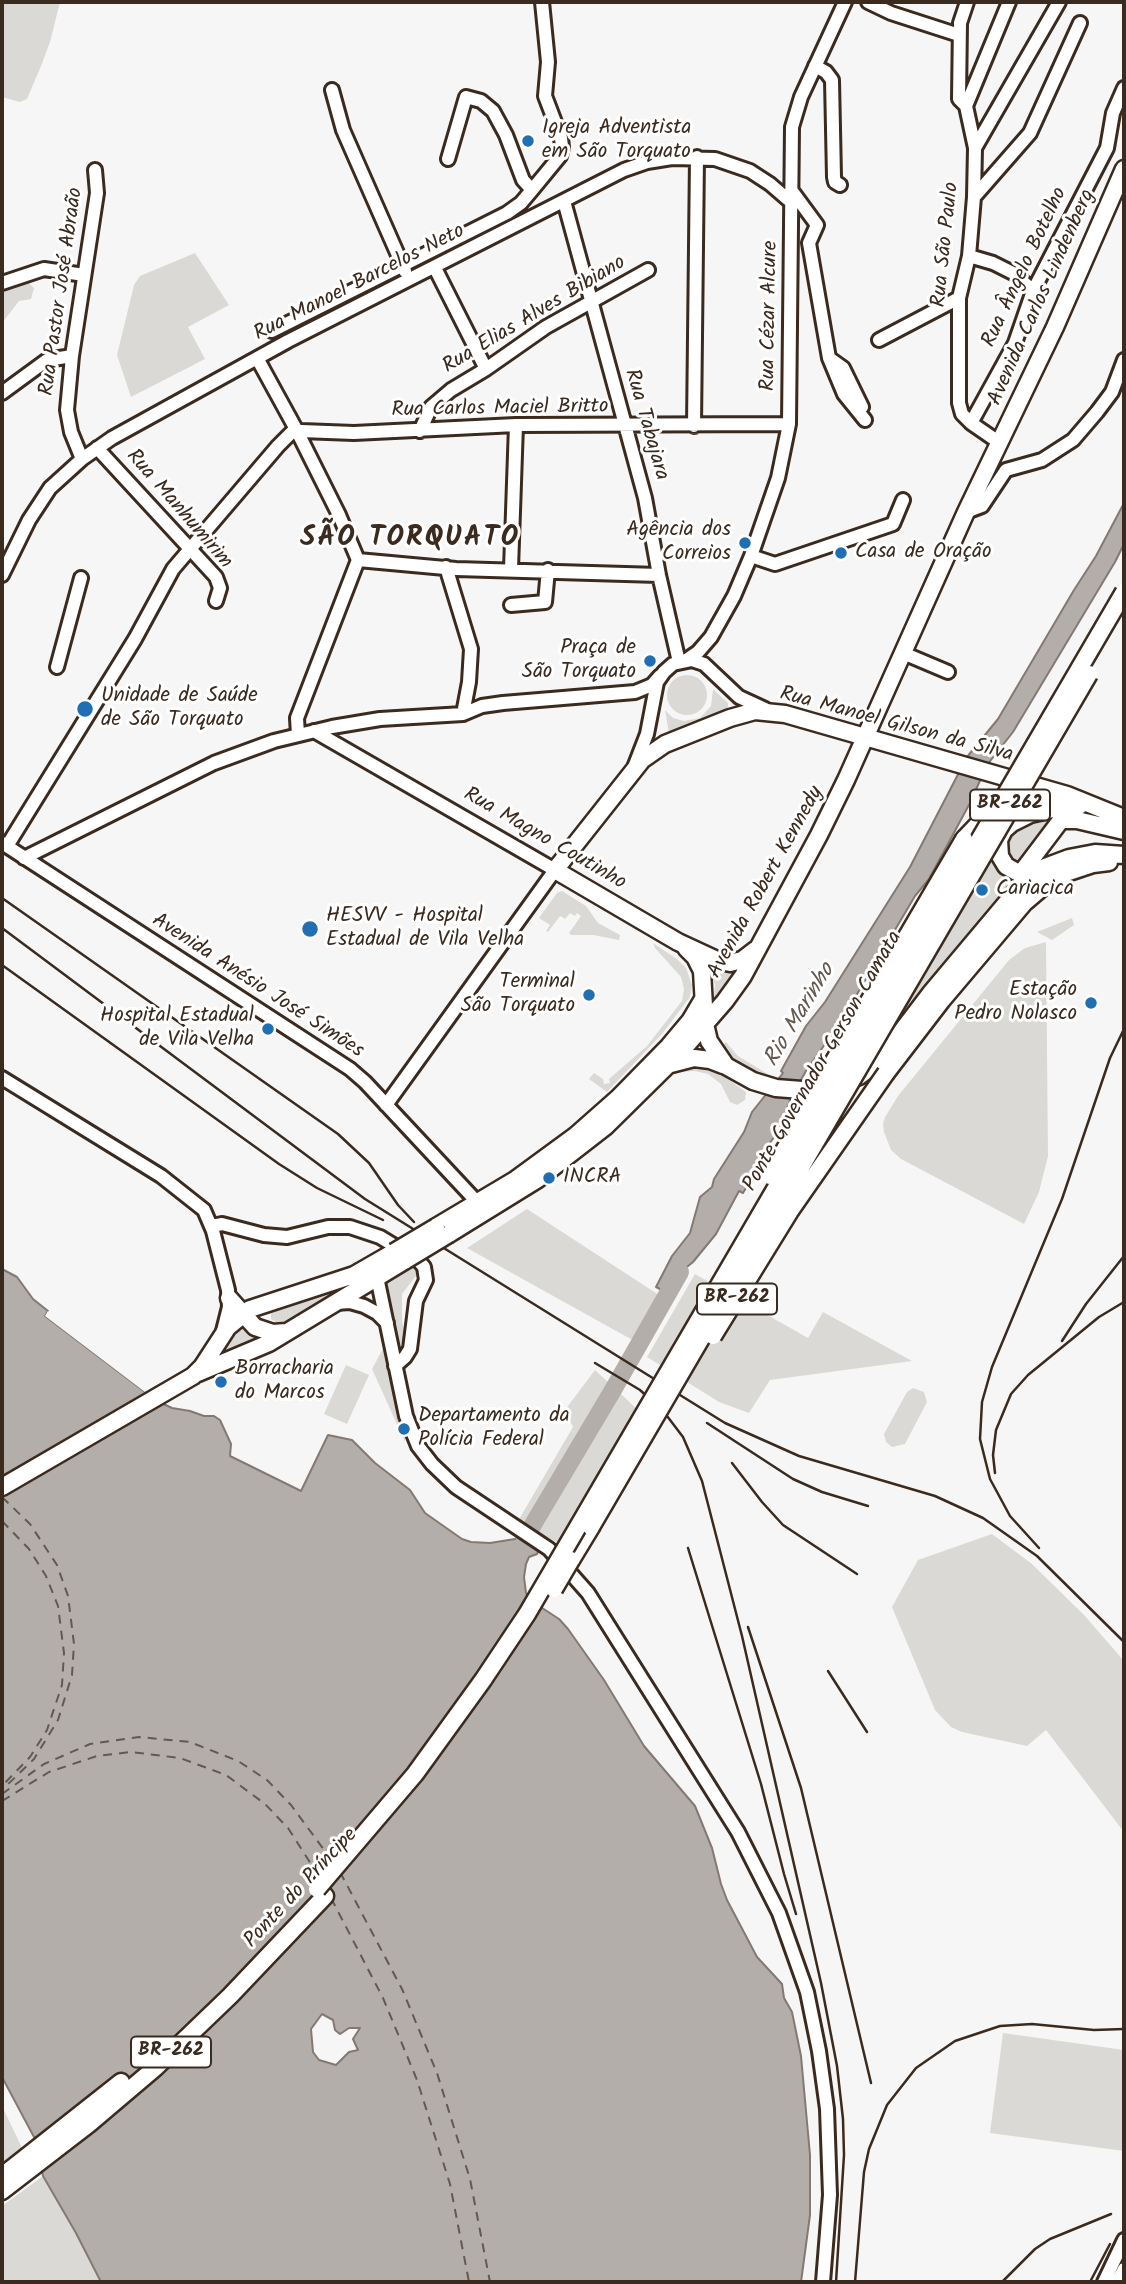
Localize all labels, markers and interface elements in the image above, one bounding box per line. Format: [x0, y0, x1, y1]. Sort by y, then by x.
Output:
place label: Igreja Adventista em São Torquato [542, 116, 691, 166]
marker: Igreja Adventista em São Torquato [520, 133, 536, 149]
street label: Rua São Paulo [928, 181, 966, 309]
street label: Rua Ângelo Botelho [978, 184, 1074, 352]
street label: Rua Pastor José Abraão [36, 186, 90, 398]
street label: Avenida Carlos Lindenberg [984, 186, 1102, 410]
street label: Rua Manoel Barcelos Neto [250, 220, 470, 348]
street label: Rua Cézar Alcure [757, 240, 785, 392]
street label: Rua Elias Alves Bibiano [439, 251, 631, 381]
street label: Rua Tabajara [617, 366, 673, 484]
street label: Rua Carlos Maciel Britto [391, 396, 609, 424]
street label: Rua Manhumirim [119, 445, 237, 575]
place label: Agência dos Correios [626, 518, 731, 568]
district label: SÃO TORQUATO [302, 523, 518, 557]
marker: Agência dos Correios [737, 535, 753, 551]
place label: Casa de Oração [855, 540, 991, 566]
marker: Casa de Oração [833, 545, 849, 561]
place label: Praça de São Torquato [522, 636, 636, 686]
marker: Praça de São Torquato [642, 653, 658, 669]
street label: Rua Manoel Gilson da Silva [777, 683, 1015, 769]
place label: Unidade de Saúde de São Torquato [101, 684, 258, 734]
marker: Unidade de Saúde de São Torquato [75, 699, 95, 719]
street label: Rua Magno Coutinho [458, 783, 630, 897]
street label: Avenida Robert Kennedy [704, 783, 830, 983]
road number: BR-262 [970, 790, 1050, 820]
place label: Cariacica [996, 877, 1074, 903]
marker: Cariacica [974, 882, 990, 898]
place label: HESVV - Hospital Estadual de Vila Velha [326, 904, 524, 954]
street label: Avenida Anésio José Simões [146, 909, 368, 1065]
marker: HESVV - Hospital Estadual de Vila Velha [300, 919, 320, 939]
street label: Ponte Governador Gerson Camata [739, 927, 909, 1197]
water label: Rio Marinho [759, 959, 843, 1073]
place label: Terminal São Torquato [461, 970, 575, 1020]
place label: Estação Pedro Nolasco [954, 978, 1077, 1028]
marker: Terminal São Torquato [581, 987, 597, 1003]
marker: Estação Pedro Nolasco [1083, 995, 1099, 1011]
place label: Hospital Estadual de Vila Velha [100, 1004, 254, 1054]
marker: Hospital Estadual de Vila Velha [260, 1021, 276, 1037]
place label: INCRA [563, 1165, 621, 1191]
marker: INCRA [541, 1170, 557, 1186]
road number: BR-262 [697, 1284, 777, 1315]
place label: Borracharia do Marcos [235, 1357, 334, 1407]
marker: Borracharia do Marcos [213, 1374, 229, 1390]
place label: Departamento da Polícia Federal [418, 1404, 570, 1454]
marker: Departamento da Polícia Federal [396, 1421, 412, 1437]
street label: Ponte do Príncipe [240, 1824, 364, 1954]
road number: BR-262 [131, 2036, 211, 2068]

